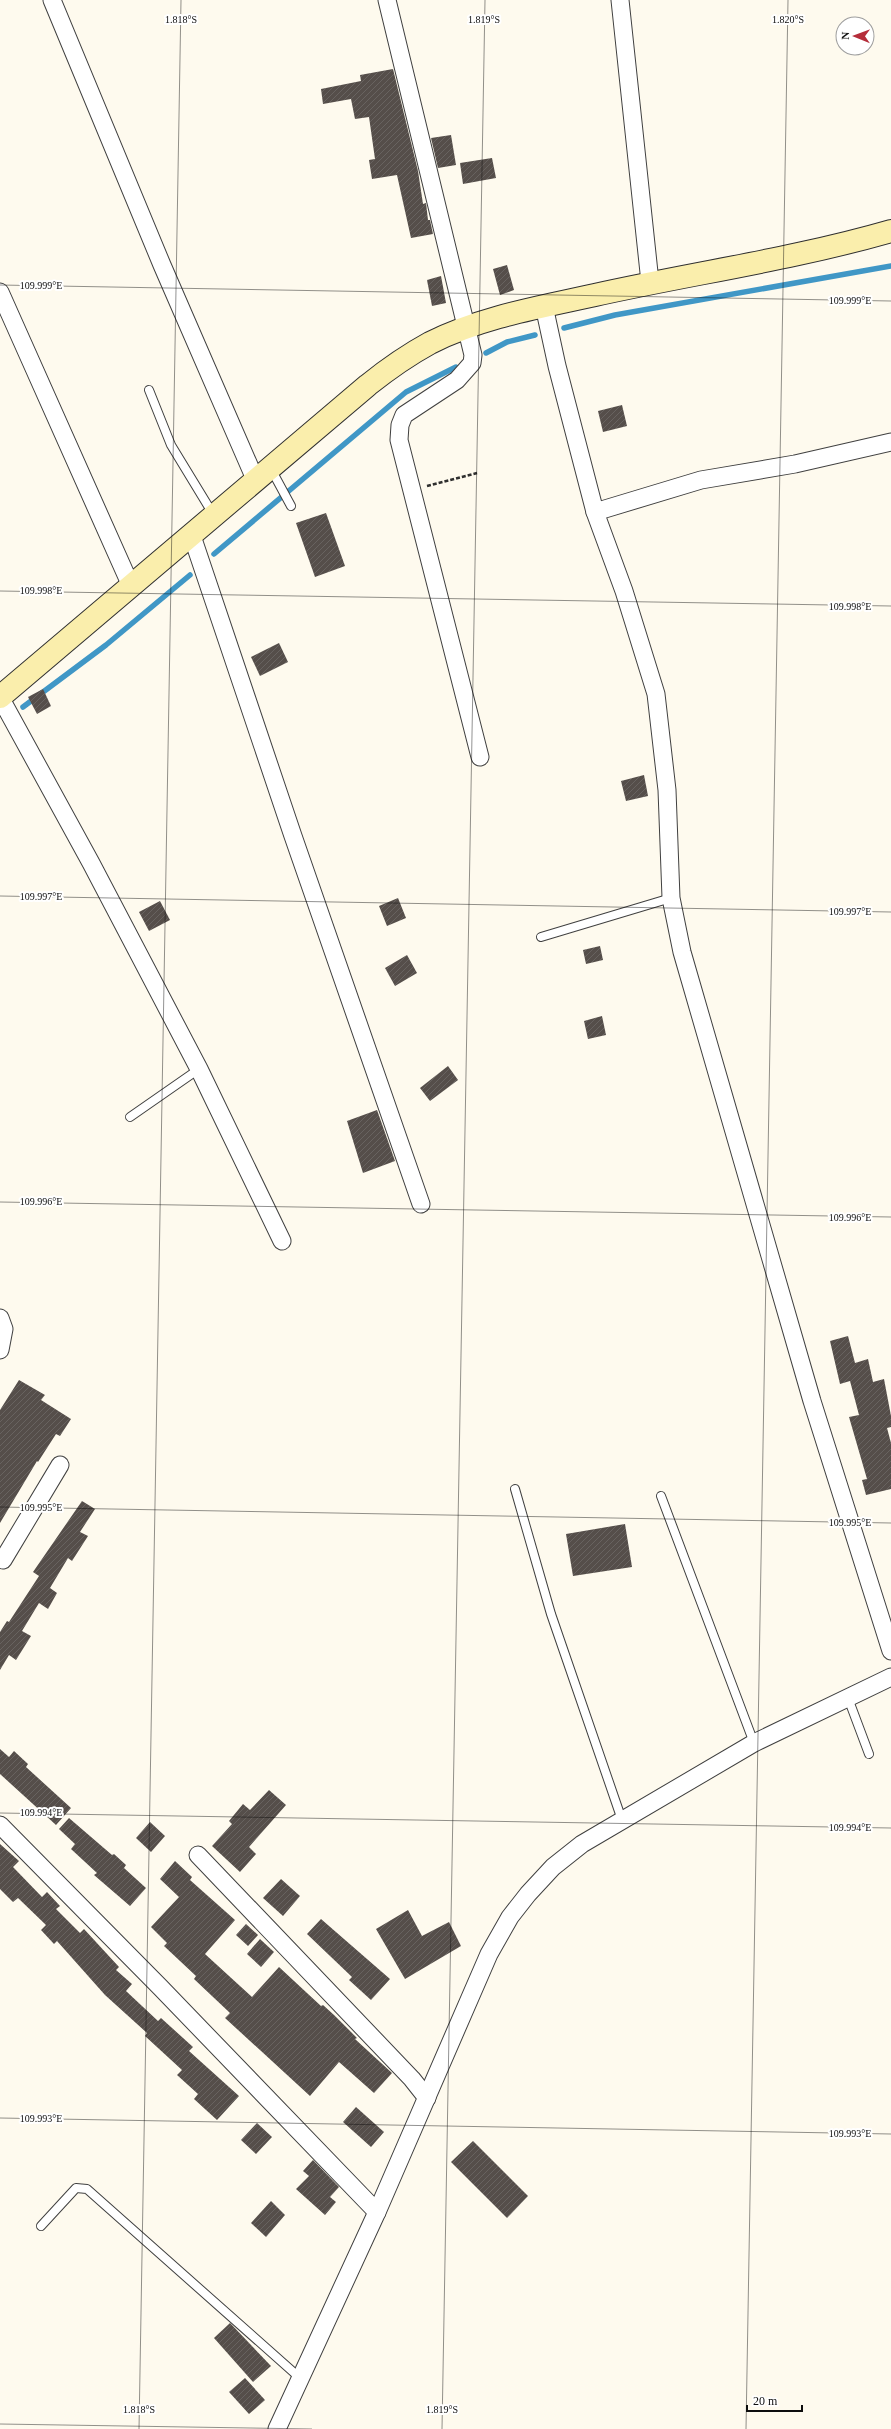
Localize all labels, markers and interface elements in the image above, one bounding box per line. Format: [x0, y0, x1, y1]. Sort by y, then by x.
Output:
text: 1.818°S [165, 14, 197, 25]
text: 1.819°S [468, 14, 500, 25]
text: 1.820°S [772, 14, 804, 25]
north arrow [835, 16, 875, 56]
text: N [839, 32, 851, 40]
text: 109.999°E [20, 280, 62, 291]
text: 109.999°E [829, 295, 871, 306]
text: 109.998°E [20, 585, 62, 596]
text: 109.998°E [829, 601, 871, 612]
text: 109.997°E [20, 891, 62, 902]
text: 109.997°E [829, 906, 871, 917]
text: 109.996°E [20, 1196, 62, 1207]
text: 109.996°E [829, 1212, 871, 1223]
text: 109.995°E [20, 1502, 62, 1513]
text: 109.995°E [829, 1517, 871, 1528]
text: 109.994°E [20, 1807, 62, 1818]
text: 109.994°E [829, 1822, 871, 1833]
text: 109.993°E [20, 2113, 62, 2124]
text: 109.993°E [829, 2128, 871, 2139]
scale bar [747, 2387, 802, 2413]
text: 20 m [753, 2394, 778, 2408]
text: 1.818°S [123, 2404, 155, 2415]
text: 1.819°S [426, 2404, 458, 2415]

